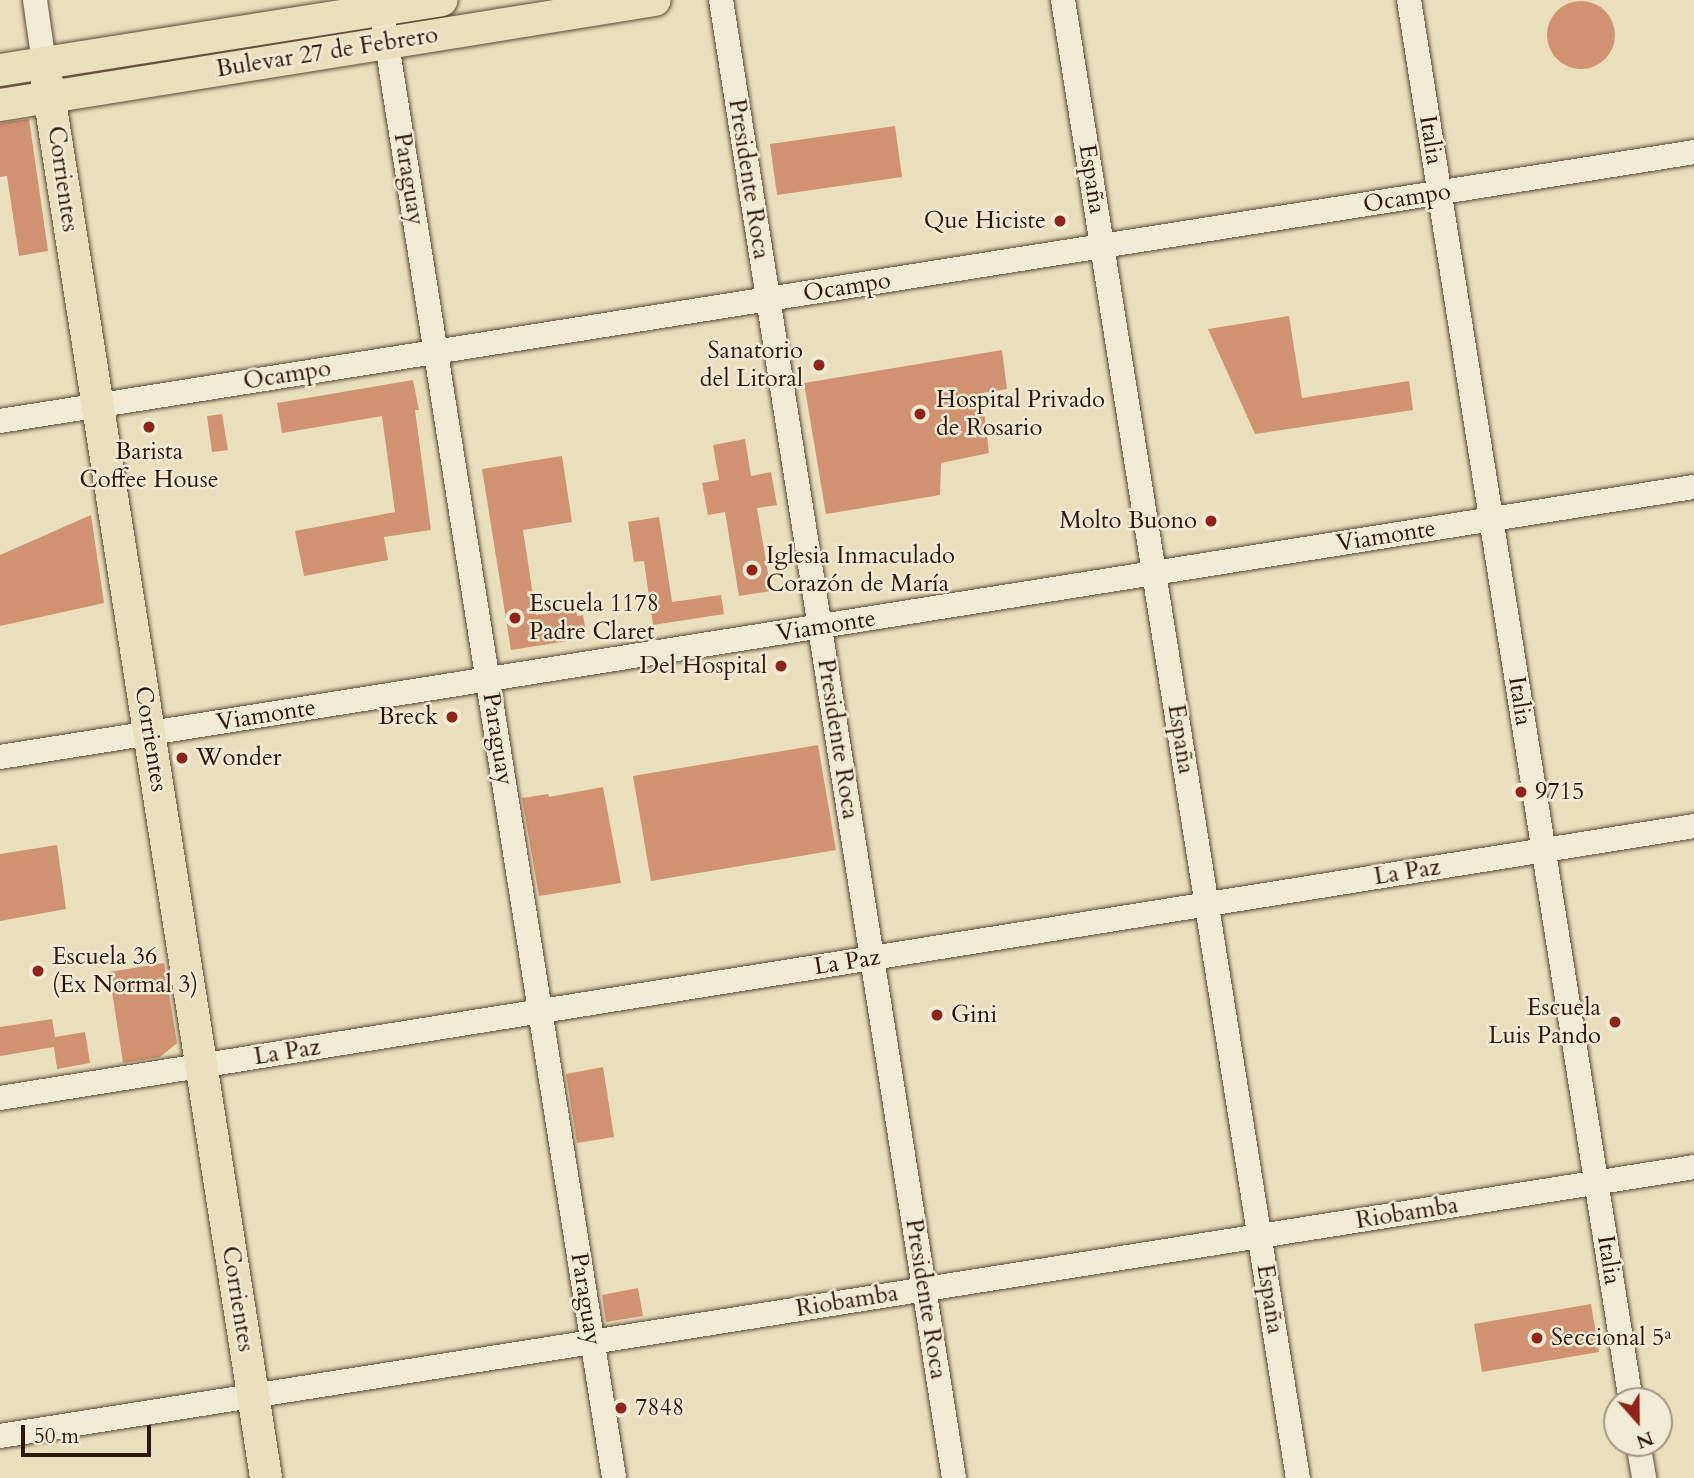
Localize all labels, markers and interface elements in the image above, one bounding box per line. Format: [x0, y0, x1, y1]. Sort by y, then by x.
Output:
street label: Bulevar 27 de Febrero [214, 20, 440, 84]
street label: Presidente Roca [722, 97, 776, 261]
street label: Italia [1413, 113, 1449, 167]
street label: Corrientes [41, 124, 85, 234]
street label: Paraguay [387, 131, 431, 227]
street label: España [1072, 142, 1112, 216]
street label: Ocampo [1361, 177, 1453, 219]
place label: Que Hiciste [924, 207, 1046, 235]
marker: Que Hiciste [1052, 213, 1068, 229]
street label: Ocampo [801, 266, 893, 308]
place label: Sanatorio del Litoral [700, 337, 803, 393]
street label: Ocampo [241, 354, 333, 396]
marker: Sanatorio del Litoral [809, 355, 829, 375]
place label: Hospital Privado de Rosario [936, 386, 1105, 442]
marker: Hospital Privado de Rosario [910, 404, 930, 424]
marker: Barista Coffee House [141, 419, 157, 435]
place label: Barista Coffee House [79, 438, 219, 494]
place label: Molto Buono [1059, 507, 1197, 535]
marker: Molto Buono [1203, 513, 1219, 529]
street label: Viamonte [1334, 514, 1438, 558]
place label: Iglesia Inmaculado Corazón de María [766, 542, 955, 598]
marker: Iglesia Inmaculado Corazón de María [744, 562, 760, 578]
place label: Escuela 1178 Padre Claret [529, 590, 659, 646]
street label: Viamonte [774, 604, 878, 648]
marker: Escuela 1178 Padre Claret [507, 610, 523, 626]
place label: Del Hospital [639, 652, 767, 680]
street label: Presidente Roca [811, 657, 865, 821]
marker: Del Hospital [773, 658, 789, 674]
street label: Italia [1502, 674, 1538, 728]
street label: Corrientes [128, 684, 174, 794]
street label: Paraguay [476, 691, 520, 787]
street label: Viamonte [214, 693, 318, 737]
street label: España [1161, 702, 1201, 776]
place label: Breck [378, 703, 438, 731]
marker: Breck [444, 709, 460, 725]
place label: Wonder [196, 744, 282, 772]
marker: Wonder [174, 750, 190, 766]
place label: 9715 [1535, 778, 1584, 806]
marker: 9715 [1513, 784, 1529, 800]
street label: La Paz [1372, 853, 1442, 891]
place label: Escuela 36 (Ex Normal 3) [52, 943, 198, 999]
street label: La Paz [812, 943, 882, 981]
marker: Escuela 36 (Ex Normal 3) [30, 963, 46, 979]
place label: Escuela Luis Pando [1488, 994, 1601, 1050]
place label: Gini [951, 1001, 997, 1029]
marker: Gini [929, 1007, 945, 1023]
marker: Escuela Luis Pando [1607, 1014, 1623, 1030]
street label: La Paz [252, 1033, 322, 1071]
street label: Riobamba [1354, 1191, 1460, 1235]
street label: Presidente Roca [899, 1217, 953, 1381]
street label: Italia [1591, 1233, 1627, 1287]
street label: Corrientes [215, 1244, 261, 1354]
street label: Paraguay [564, 1251, 608, 1347]
street label: España [1250, 1262, 1290, 1336]
street label: Riobamba [794, 1279, 900, 1323]
place label: Seccional 5ª [1551, 1324, 1671, 1352]
marker: Seccional 5ª [1529, 1330, 1545, 1346]
north arrow [1603, 1387, 1673, 1457]
place label: 7848 [635, 1394, 684, 1422]
marker: 7848 [613, 1400, 629, 1416]
scale bar [24, 1412, 154, 1456]
text: 50 m [34, 1422, 79, 1451]
text: N [1632, 1425, 1657, 1455]

